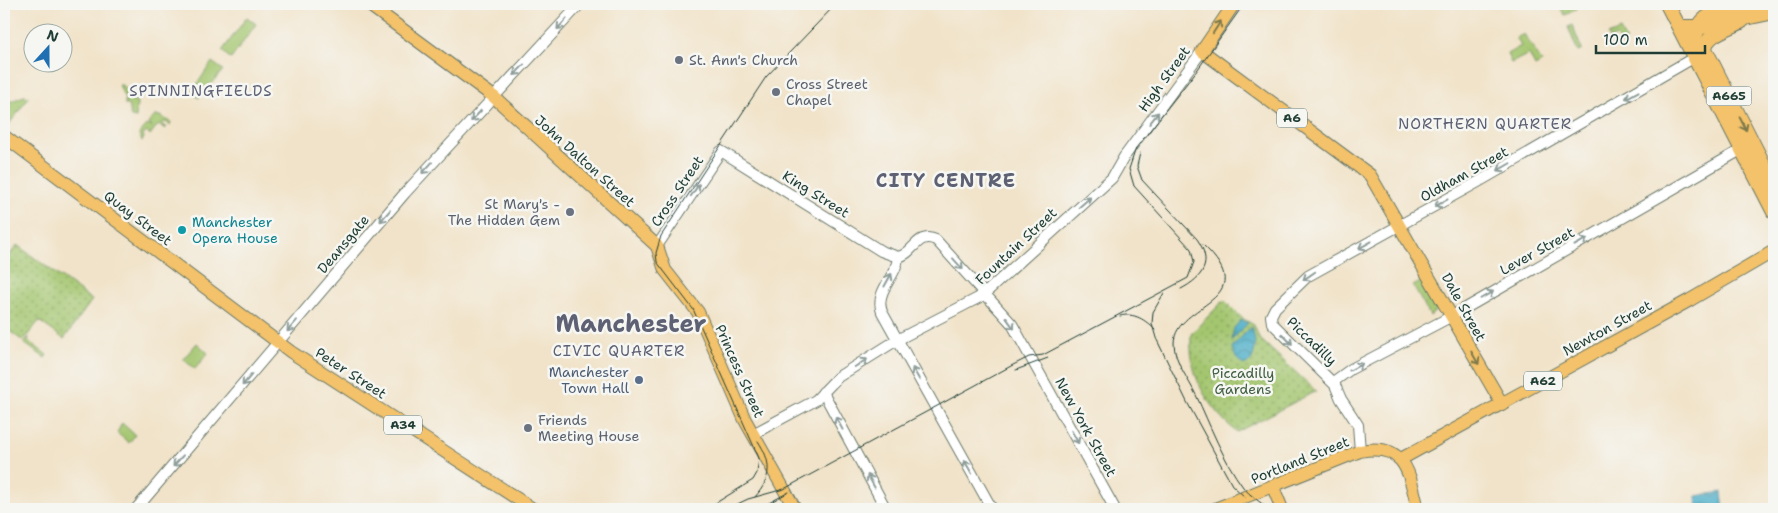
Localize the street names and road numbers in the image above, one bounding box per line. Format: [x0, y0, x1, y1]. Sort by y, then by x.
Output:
street label: High Street [1134, 43, 1194, 115]
road number: A665 [1706, 86, 1752, 105]
road number: A6 [1277, 109, 1307, 128]
street label: John Dalton Street [531, 111, 639, 211]
street label: Oldham Street [1417, 142, 1511, 206]
street label: Cross Street [647, 152, 707, 230]
street label: King Street [779, 166, 853, 222]
street label: Quay Street [100, 187, 176, 249]
street label: Fountain Street [972, 204, 1060, 288]
street label: Deansgate [313, 211, 373, 277]
street label: Lever Street [1497, 223, 1577, 279]
street label: Dale Street [1438, 270, 1490, 344]
street label: Newton Street [1559, 296, 1655, 360]
street label: Piccadilly [1283, 313, 1341, 369]
street label: Princess Street [711, 322, 769, 420]
street label: Peter Street [312, 343, 390, 403]
road number: A62 [1524, 372, 1562, 391]
street label: New York Street [1051, 374, 1121, 480]
road number: A34 [384, 416, 422, 434]
street label: Portland Street [1248, 432, 1352, 488]

